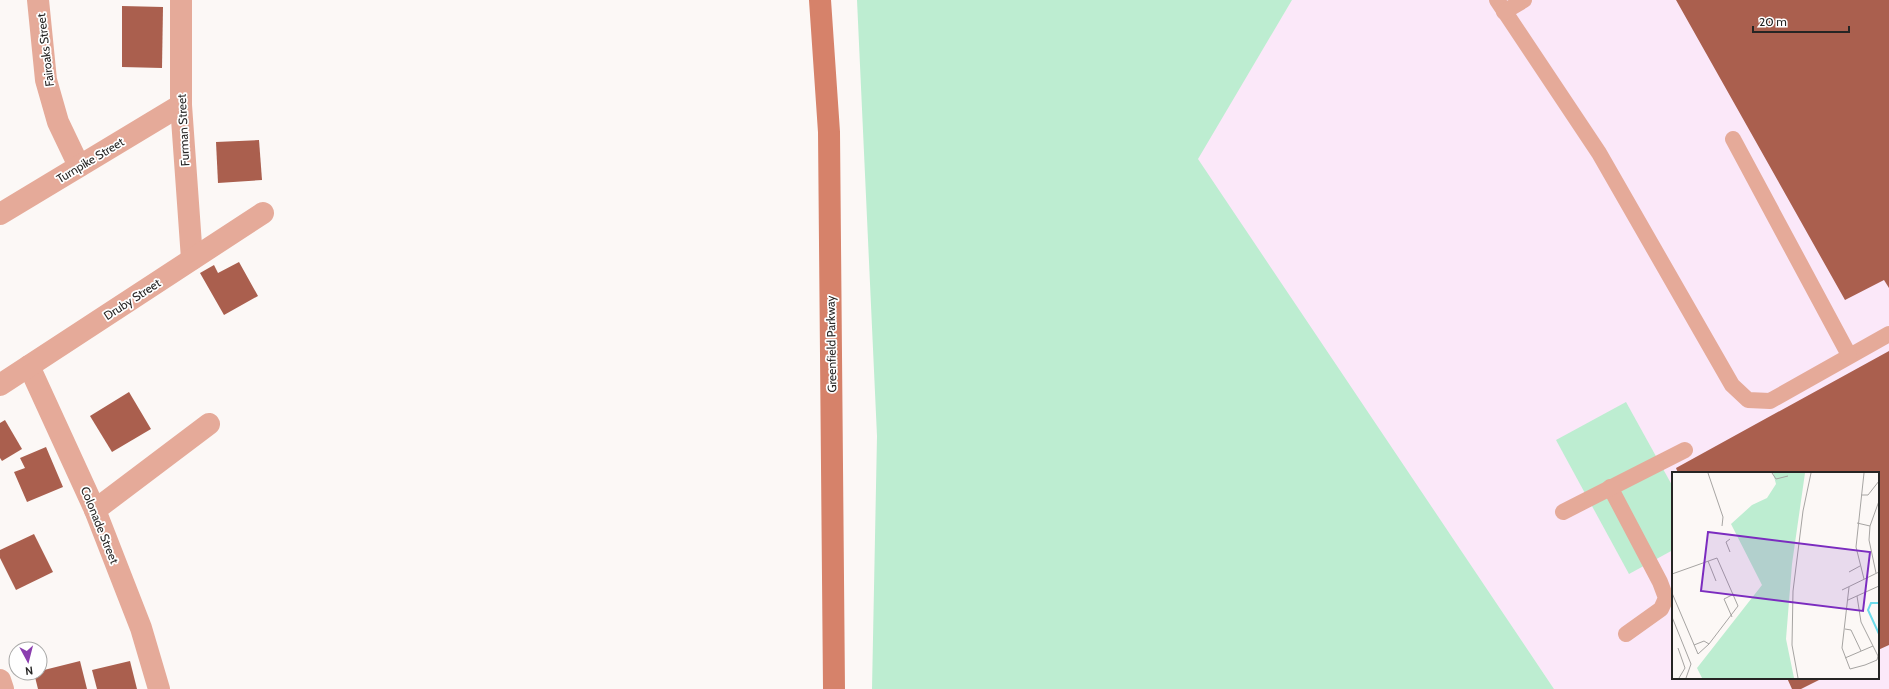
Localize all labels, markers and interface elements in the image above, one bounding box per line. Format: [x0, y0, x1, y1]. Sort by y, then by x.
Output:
scale bar [1753, 8, 1849, 34]
street label: Fairoaks Street [33, 12, 57, 88]
text: 20 m [1759, 14, 1787, 29]
street label: Furman Street [174, 93, 192, 167]
street label: Turnpike Street [53, 134, 127, 186]
street label: Druby Street [101, 275, 163, 323]
street label: Greenfield Parkway [823, 295, 839, 393]
inset map [1672, 472, 1879, 679]
street label: Colonade Street [78, 484, 122, 566]
north arrow [8, 641, 48, 681]
text: N [25, 664, 34, 678]

